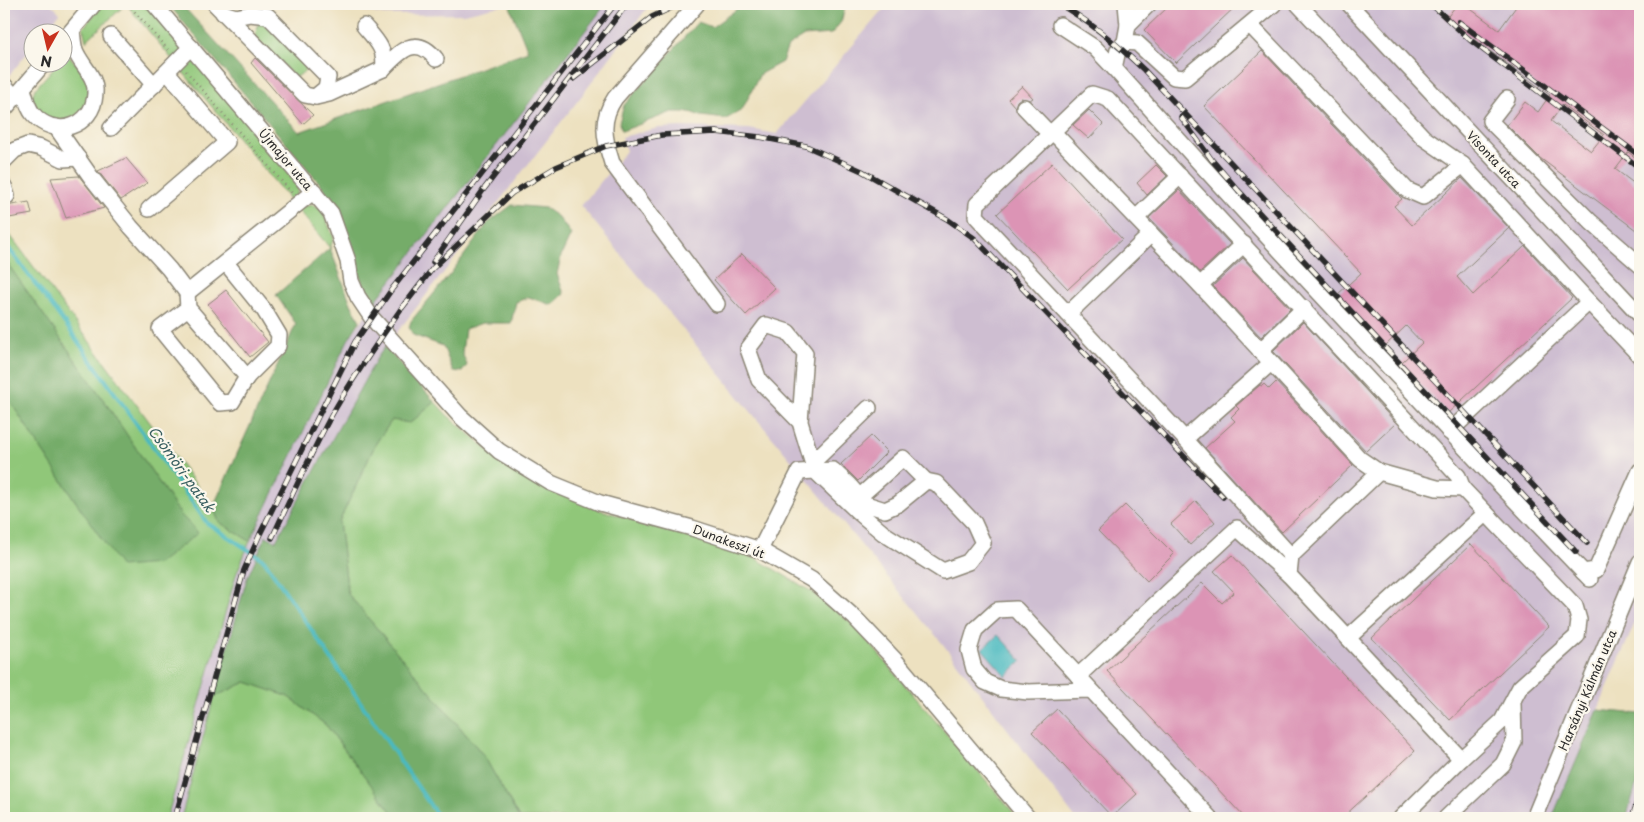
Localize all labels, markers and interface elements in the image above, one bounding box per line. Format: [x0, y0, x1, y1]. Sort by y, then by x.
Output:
north arrow [22, 22, 72, 72]
text: N [39, 50, 53, 73]
street label: Újmajor utca [255, 124, 318, 194]
street label: Visonta utca [1463, 126, 1526, 192]
water label: Csömöri-patak [144, 422, 221, 518]
street label: Dunakeszi út [691, 520, 768, 562]
street label: Harsányi Kálmán utca [1553, 626, 1621, 753]

